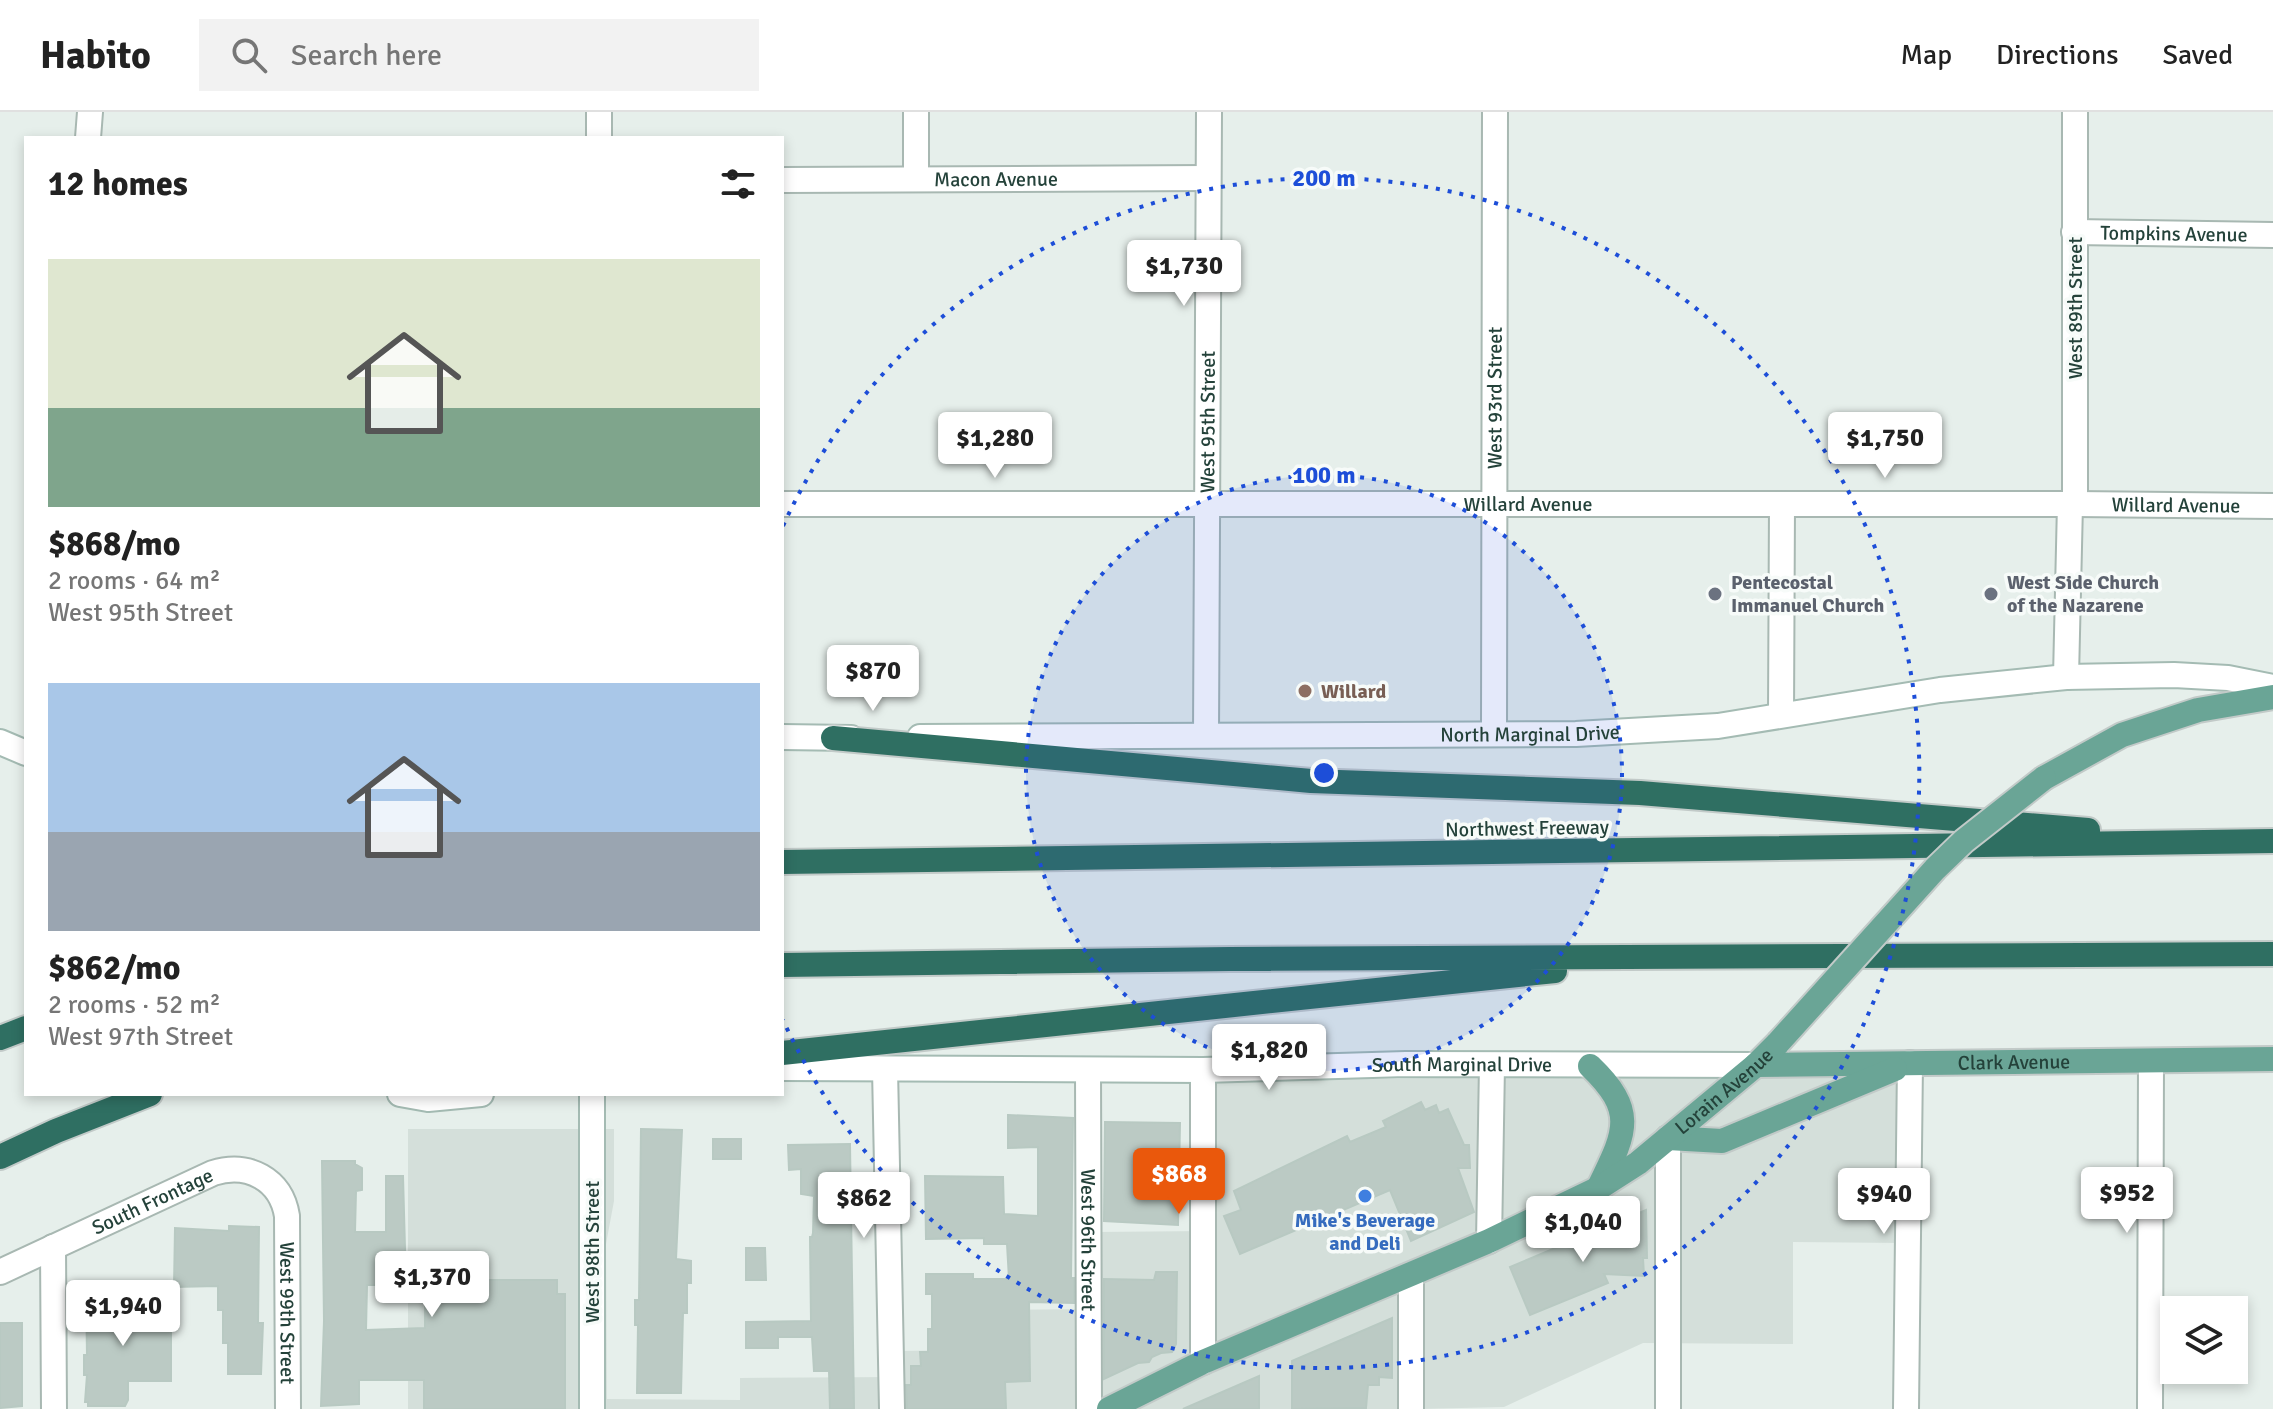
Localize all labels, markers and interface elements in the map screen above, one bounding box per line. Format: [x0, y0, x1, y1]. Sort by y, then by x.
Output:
search box [199, 19, 759, 91]
text: Habito [40, 32, 151, 79]
icon: search [227, 33, 271, 77]
text: Search here [291, 37, 442, 74]
text: Map [1900, 38, 1952, 72]
text: Directions [1996, 38, 2118, 72]
text: Saved [2162, 38, 2233, 72]
icon: filters [716, 162, 760, 206]
text: 12 homes [48, 163, 188, 205]
text: 200 m [1292, 163, 1356, 193]
street label: Macon Avenue [934, 167, 1058, 192]
street label: Tompkins Avenue [2100, 220, 2248, 248]
street label: West 89th Street [2063, 237, 2088, 379]
pin: $1,730 [1119, 240, 1249, 308]
text: $1,730 [1145, 250, 1223, 282]
icon: home [332, 311, 476, 455]
street label: West 93rd Street [1482, 327, 1508, 469]
street label: West 95th Street [1195, 351, 1221, 493]
pin: $1,280 [930, 412, 1060, 480]
pin: $1,750 [1820, 412, 1950, 480]
text: $1,280 [956, 422, 1034, 454]
text: $1,750 [1846, 422, 1924, 454]
text: 100 m [1292, 460, 1356, 490]
street label: Willard Avenue [1464, 492, 1592, 517]
street label: Willard Avenue [2111, 492, 2241, 519]
text: $868/mo [48, 523, 181, 565]
text: 2 rooms · 64 m² [48, 565, 221, 597]
place label: Pentecostal Immanuel Church [1731, 570, 1885, 618]
place label: West Side Church of the Nazarene [2007, 570, 2159, 618]
marker: Pentecostal Immanuel Church [1706, 585, 1724, 603]
marker: West Side Church of the Nazarene [1982, 585, 2000, 603]
text: West 95th Street [48, 597, 233, 629]
pin: $870 [826, 645, 920, 713]
text: $870 [845, 655, 901, 687]
place label: Willard [1321, 679, 1386, 704]
marker: Willard [1296, 682, 1314, 700]
street label: North Marginal Drive [1440, 720, 1620, 748]
icon: home [332, 735, 476, 879]
centre of rings [1310, 759, 1338, 787]
street label: Northwest Freeway [1445, 815, 1610, 842]
text: $862/mo [48, 947, 181, 989]
text: 2 rooms · 52 m² [48, 989, 221, 1021]
text: West 97th Street [48, 1021, 233, 1053]
pin: $1,820 [1204, 1024, 1334, 1092]
text: $1,820 [1230, 1034, 1308, 1066]
street label: Lorain Avenue [1670, 1043, 1779, 1140]
street label: Clark Avenue [1958, 1049, 2070, 1076]
street label: South Marginal Drive [1371, 1052, 1552, 1078]
pin: $868 [1132, 1148, 1226, 1216]
text: $868 [1151, 1158, 1207, 1190]
street label: South Frontage [88, 1163, 217, 1241]
pin: $952 [2080, 1167, 2174, 1235]
pin: $940 [1837, 1168, 1931, 1236]
street label: West 96th Street [1075, 1169, 1101, 1311]
pin: $862 [817, 1172, 911, 1240]
text: $952 [2099, 1177, 2155, 1209]
text: $940 [1856, 1178, 1912, 1210]
street label: West 98th Street [580, 1181, 605, 1323]
text: $862 [836, 1182, 892, 1214]
marker: Mike's Beverage and Deli [1356, 1187, 1374, 1205]
pin: $1,040 [1518, 1196, 1648, 1264]
text: $1,040 [1544, 1206, 1622, 1238]
place label: Mike's Beverage and Deli [1295, 1208, 1435, 1256]
street label: West 99th Street [274, 1242, 300, 1384]
pin: $1,370 [367, 1251, 497, 1319]
text: $1,370 [393, 1261, 471, 1293]
pin: $1,940 [58, 1280, 188, 1348]
text: $1,940 [84, 1290, 162, 1322]
map controls [2160, 1296, 2248, 1384]
button: layers [2160, 1296, 2248, 1384]

